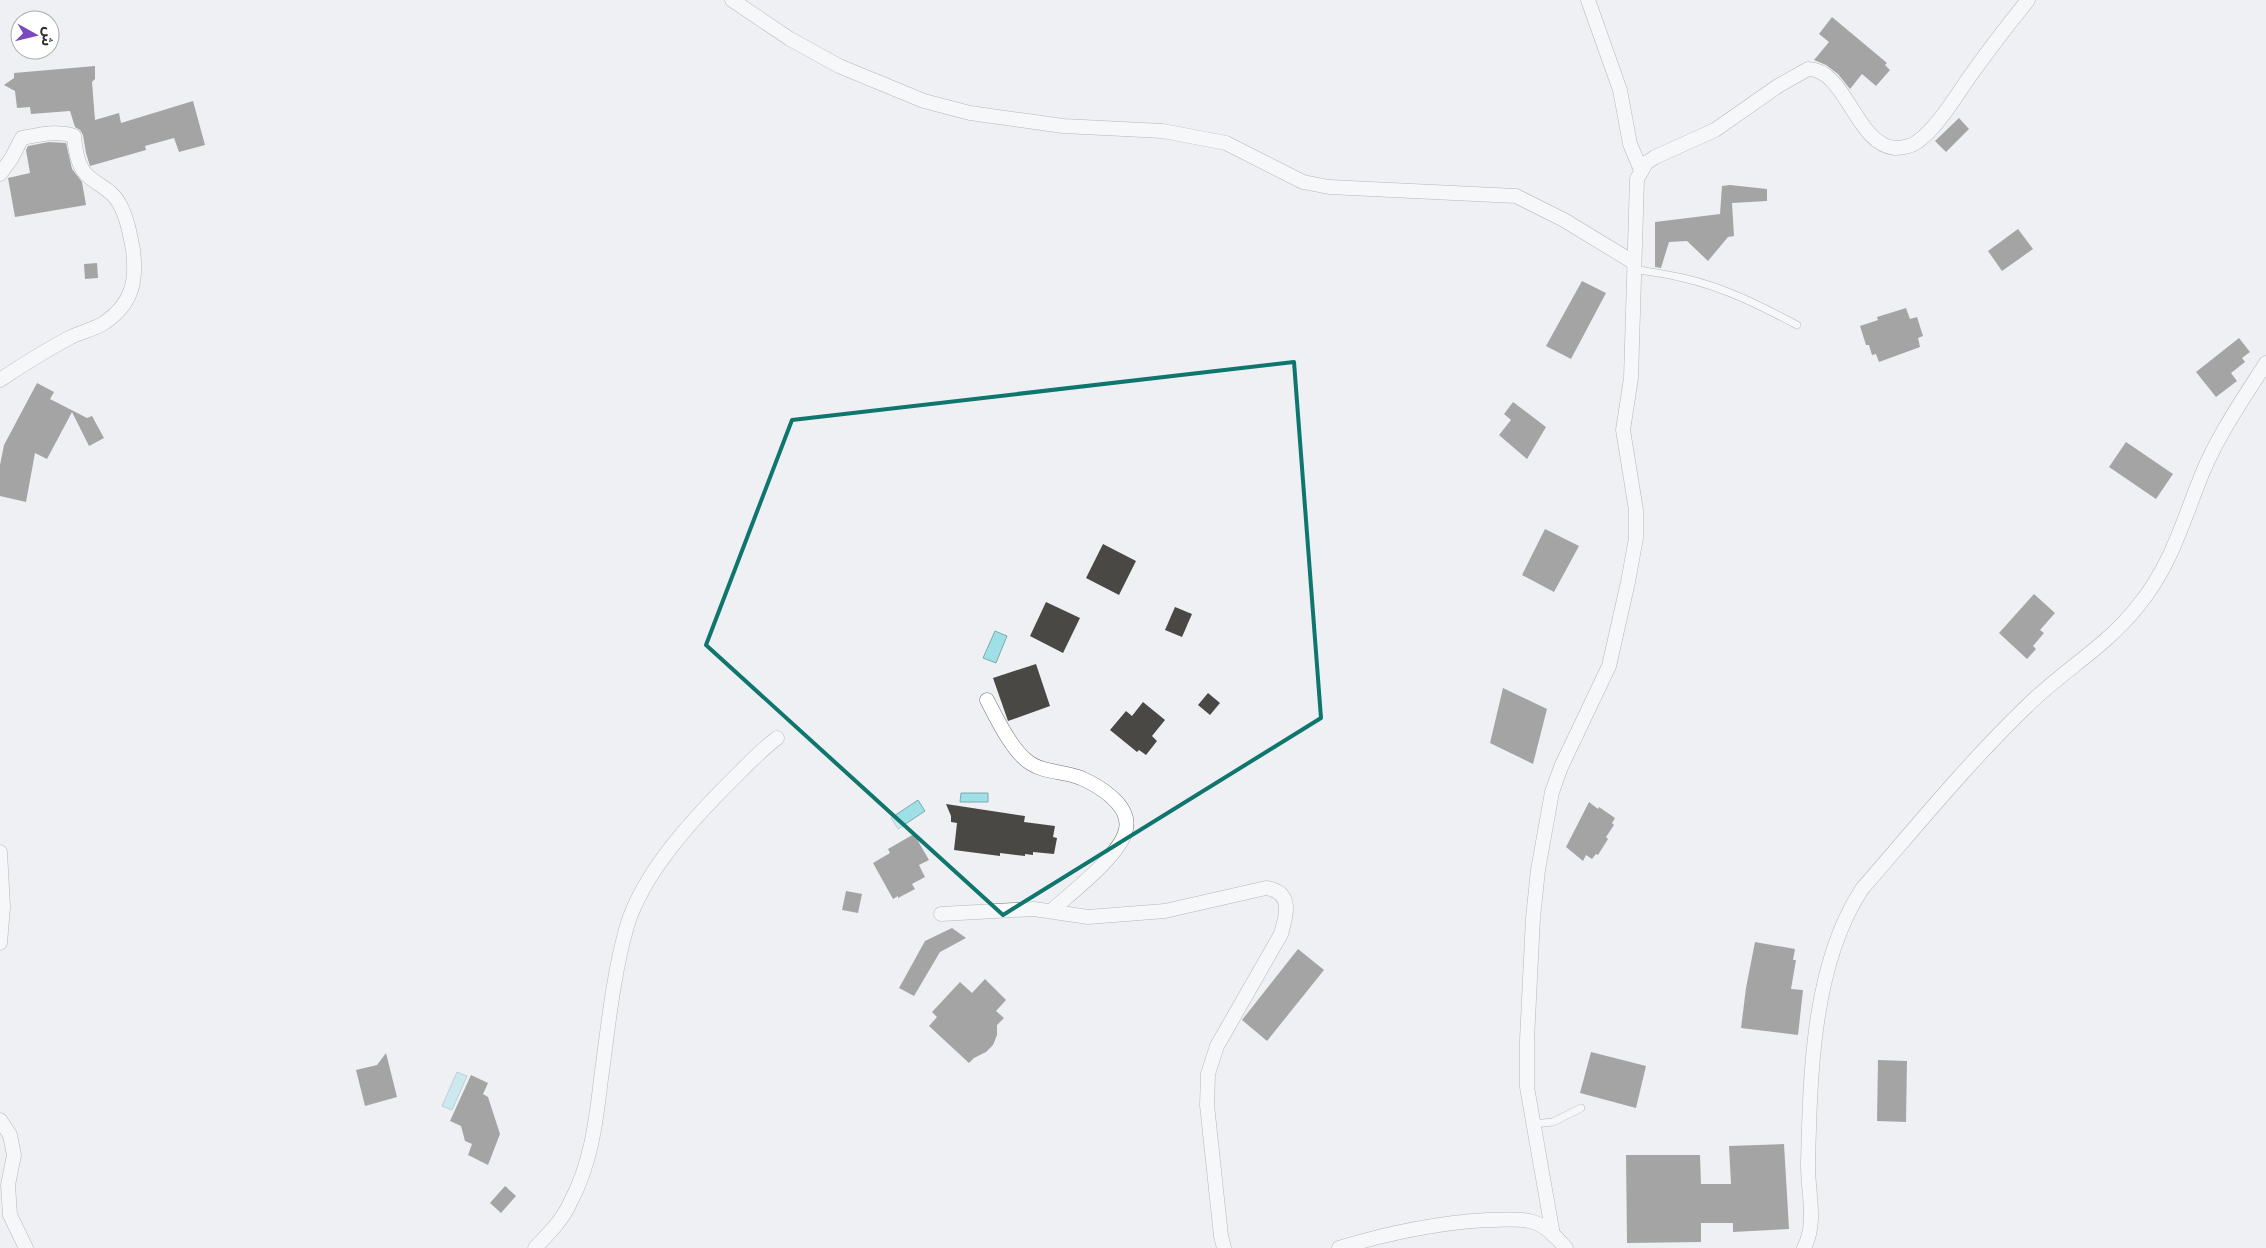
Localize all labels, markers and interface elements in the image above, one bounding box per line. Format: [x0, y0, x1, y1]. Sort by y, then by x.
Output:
north arrow [10, 10, 60, 60]
text: ش [39, 26, 57, 47]

